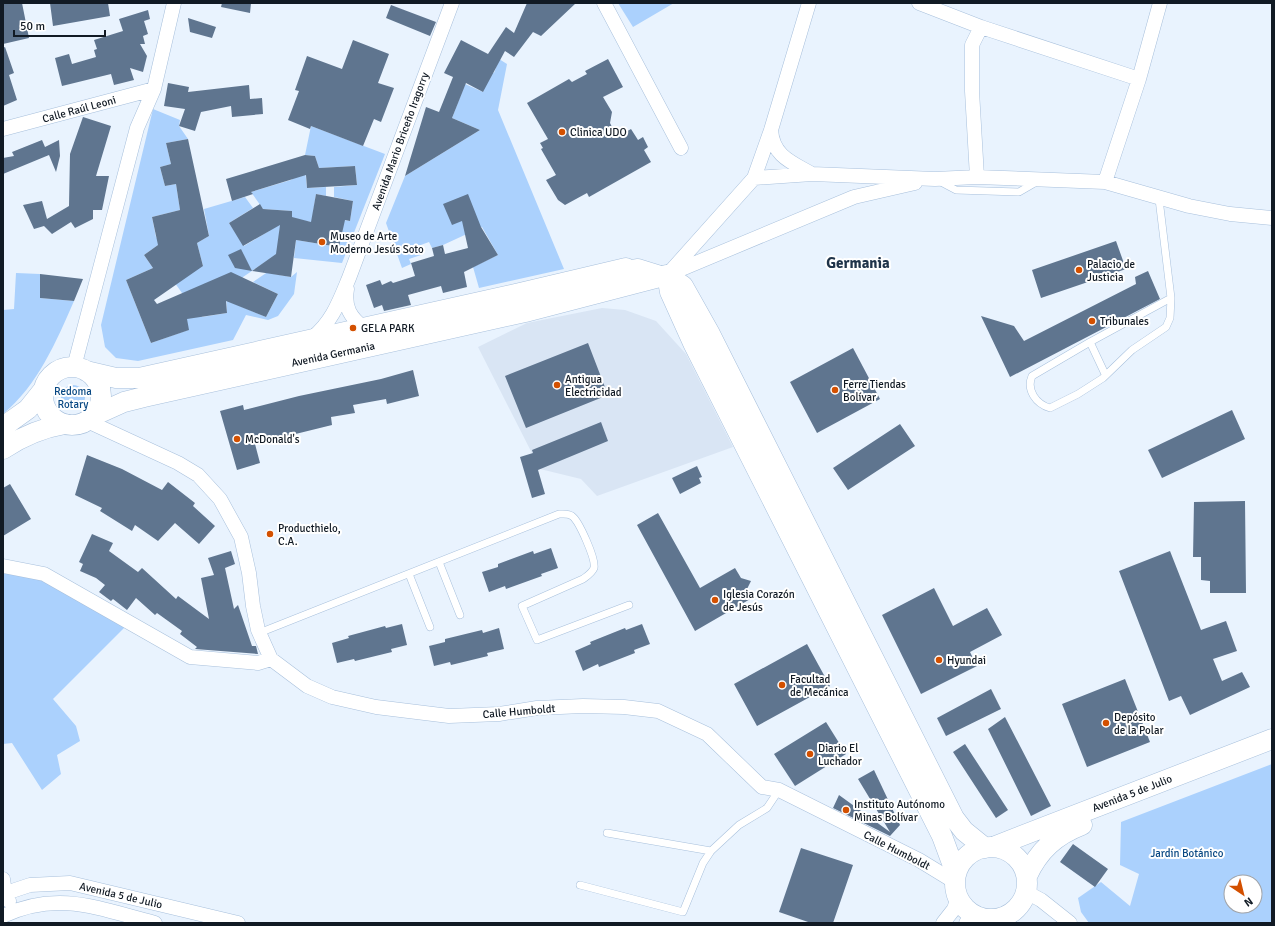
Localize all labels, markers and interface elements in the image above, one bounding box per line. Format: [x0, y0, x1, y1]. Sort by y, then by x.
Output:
scale bar [14, 12, 105, 38]
text: 50 m [20, 19, 45, 34]
street label: Avenida Mario Briceño Iragorry [369, 70, 432, 212]
street label: Calle Raúl Leoni [41, 93, 117, 126]
place label: Clinica UDO [570, 126, 627, 139]
marker: Clinica UDO [557, 127, 567, 137]
place label: Museo de Arte Moderno Jesús Soto [330, 230, 424, 256]
marker: Museo de Arte Moderno Jesús Soto [317, 237, 327, 247]
district label: Germania [826, 254, 890, 272]
place label: Palacio de Justicia [1087, 258, 1135, 284]
marker: Palacio de Justicia [1074, 265, 1084, 275]
place label: Tribunales [1100, 315, 1149, 328]
marker: Tribunales [1087, 316, 1097, 326]
place label: GELA PARK [361, 322, 415, 335]
marker: GELA PARK [348, 323, 358, 333]
street label: Avenida Germania [290, 339, 377, 370]
place label: Antigua Electricidad [565, 373, 622, 399]
place label: Ferre Tiendas Bolívar [843, 378, 906, 404]
marker: Antigua Electricidad [552, 380, 562, 390]
park label: Redoma Rotary [54, 385, 92, 411]
marker: Ferre Tiendas Bolívar [830, 385, 840, 395]
place label: McDonald's [245, 433, 300, 446]
marker: McDonald's [232, 434, 242, 444]
place label: Producthielo, C.A. [278, 522, 341, 548]
marker: Producthielo, C.A. [265, 529, 275, 539]
place label: Iglesia Corazón de Jesús [723, 588, 795, 614]
marker: Iglesia Corazón de Jesús [710, 595, 720, 605]
place label: Hyundai [947, 654, 986, 667]
marker: Hyundai [934, 655, 944, 665]
place label: Facultad de Mecánica [790, 673, 849, 699]
marker: Facultad de Mecánica [777, 680, 787, 690]
street label: Calle Humboldt [482, 702, 556, 721]
place label: Depósito de la Polar [1114, 711, 1164, 737]
marker: Depósito de la Polar [1101, 718, 1111, 728]
place label: Diario El Luchador [818, 742, 862, 768]
marker: Diario El Luchador [805, 749, 815, 759]
street label: Avenida 5 de Julio [1090, 772, 1174, 815]
place label: Instituto Autónomo Minas Bolívar [854, 798, 945, 824]
marker: Instituto Autónomo Minas Bolívar [841, 805, 851, 815]
street label: Calle Humboldt [861, 828, 932, 873]
park label: Jardín Botánico [1151, 847, 1224, 860]
north arrow [1223, 874, 1263, 914]
street label: Avenida 5 de Julio [78, 880, 164, 911]
text: N [1242, 894, 1255, 909]

